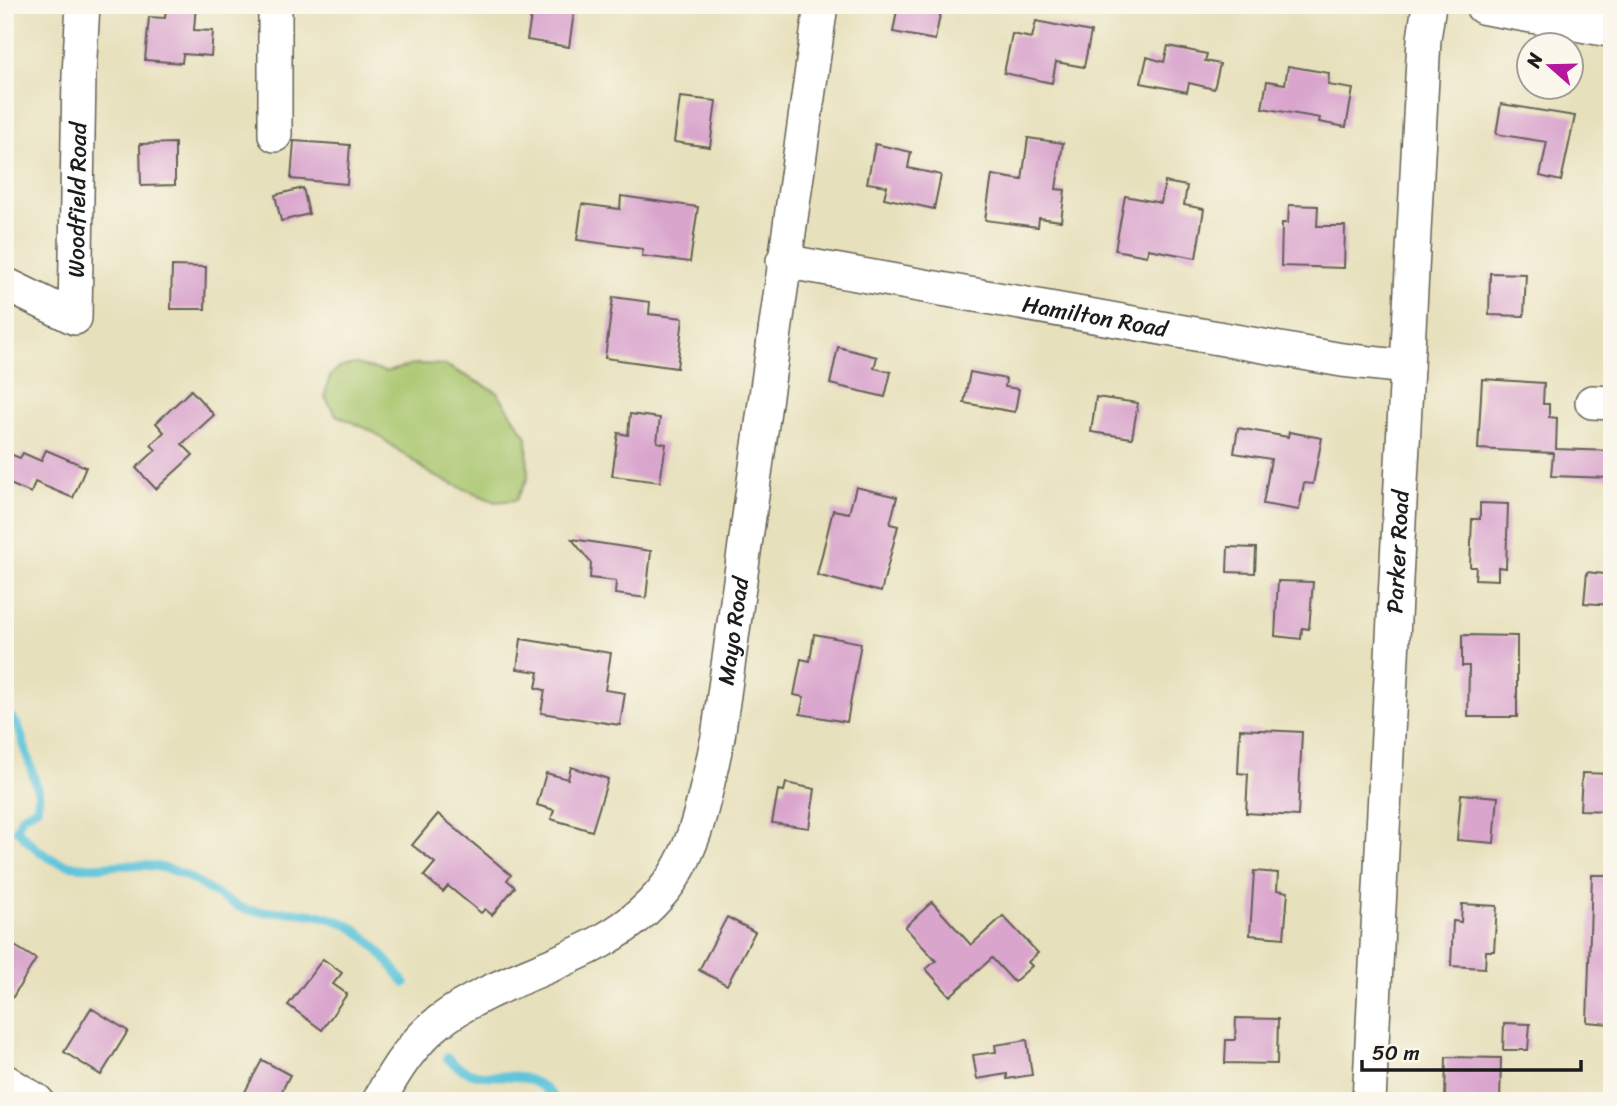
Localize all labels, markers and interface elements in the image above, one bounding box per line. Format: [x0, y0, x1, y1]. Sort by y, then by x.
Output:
north arrow [1516, 32, 1586, 102]
text: N [1516, 48, 1553, 73]
street label: Woodfield Road [55, 120, 99, 278]
street label: Hamilton Road [1019, 283, 1173, 350]
street label: Parker Road [1374, 487, 1421, 614]
street label: Mayo Road [705, 572, 761, 688]
scale bar [1362, 1029, 1580, 1073]
text: 50 m [1372, 1034, 1420, 1072]

